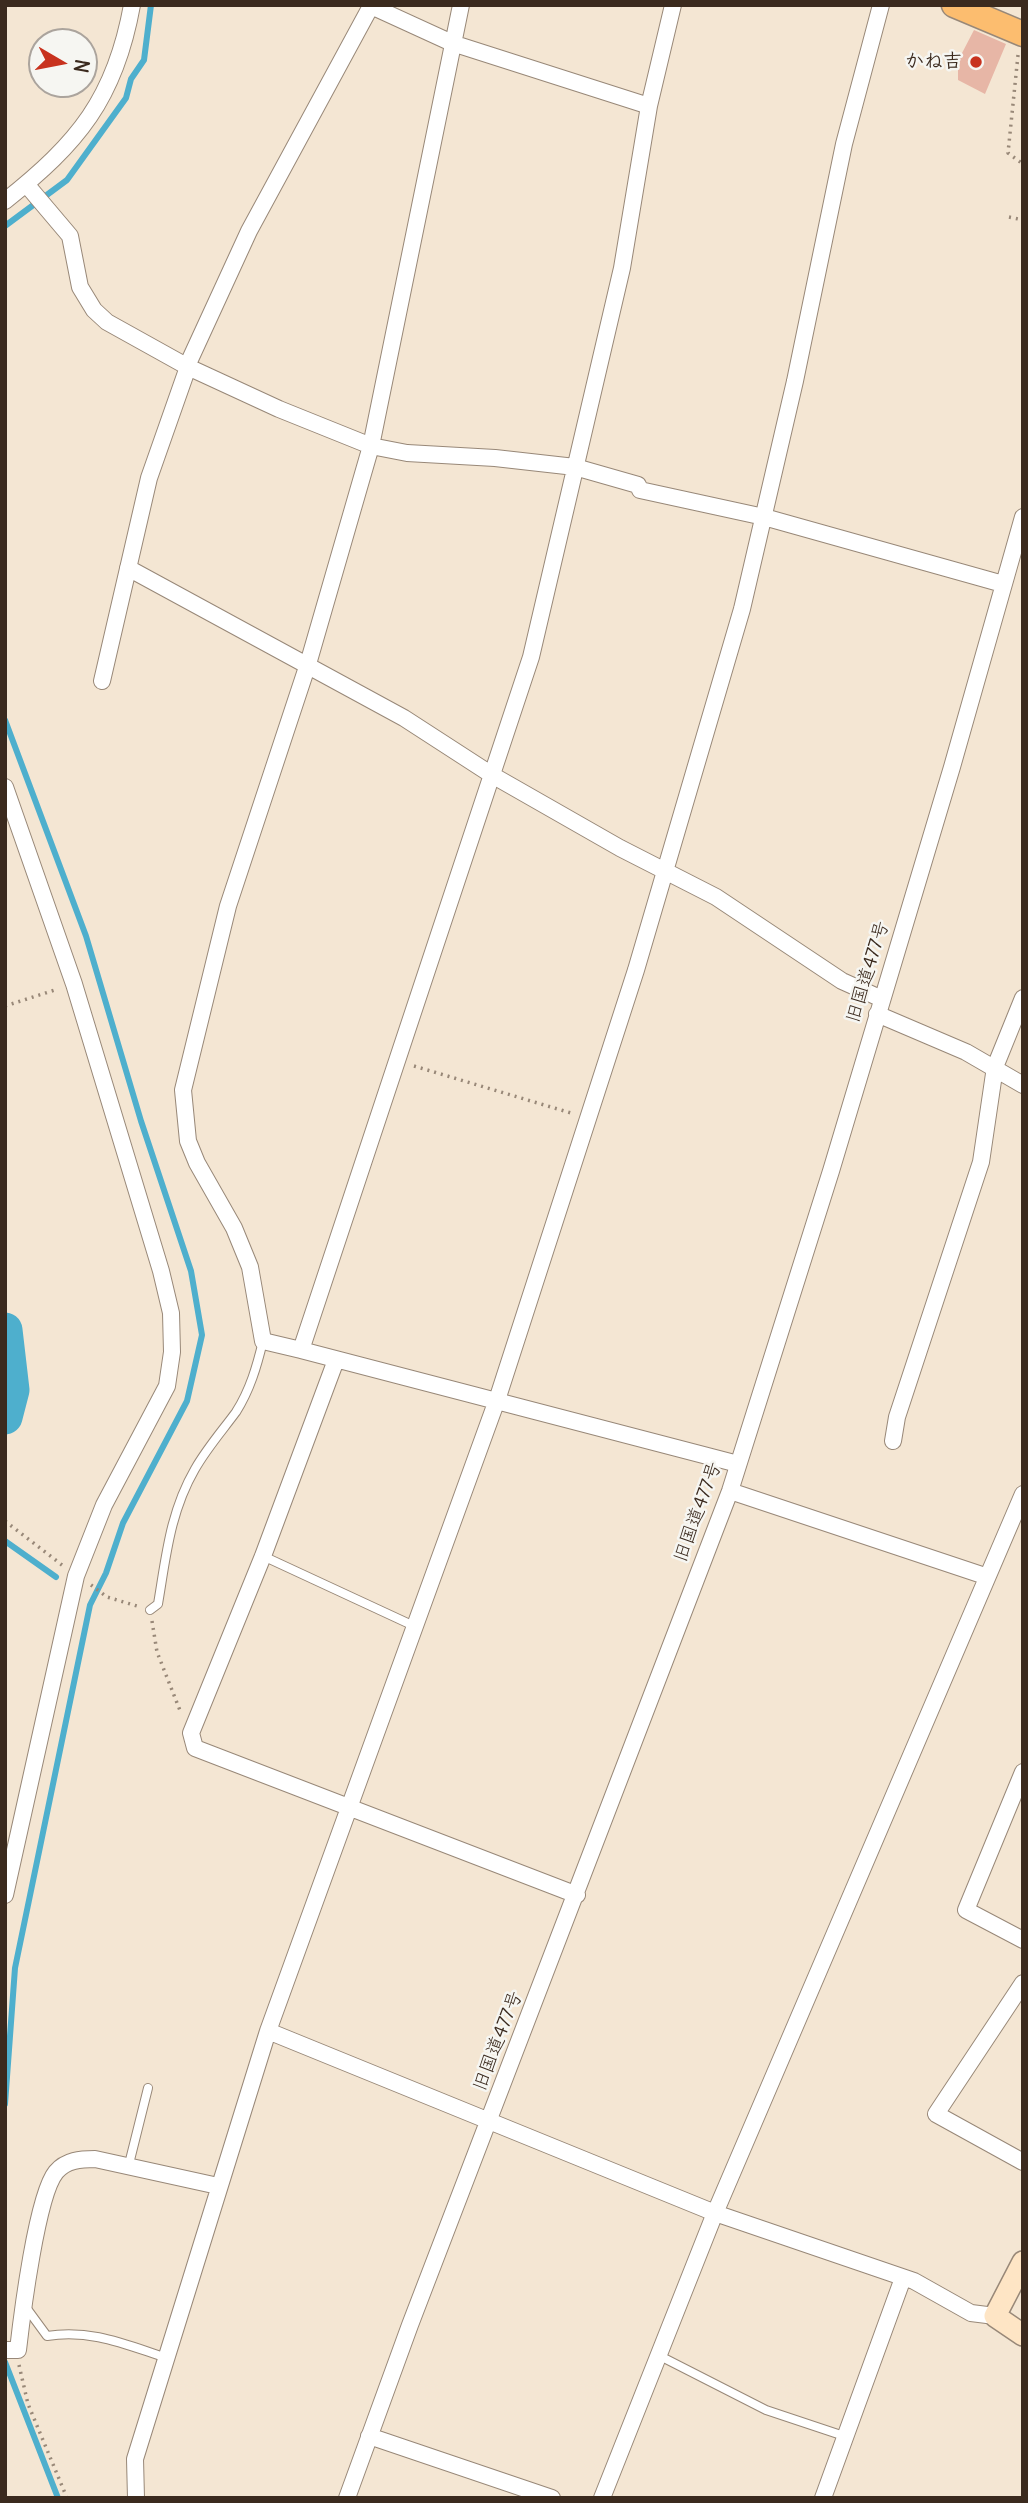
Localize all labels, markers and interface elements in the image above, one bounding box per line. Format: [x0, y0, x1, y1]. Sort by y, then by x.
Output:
north arrow [28, 28, 98, 98]
place label: かね吉 [905, 51, 962, 73]
marker: かね吉 [968, 54, 984, 70]
text: N [69, 58, 95, 75]
street label: 旧国道477号 [842, 918, 894, 1026]
street label: 旧国道477号 [669, 1459, 727, 1565]
street label: 旧国道477号 [468, 1988, 528, 2094]

